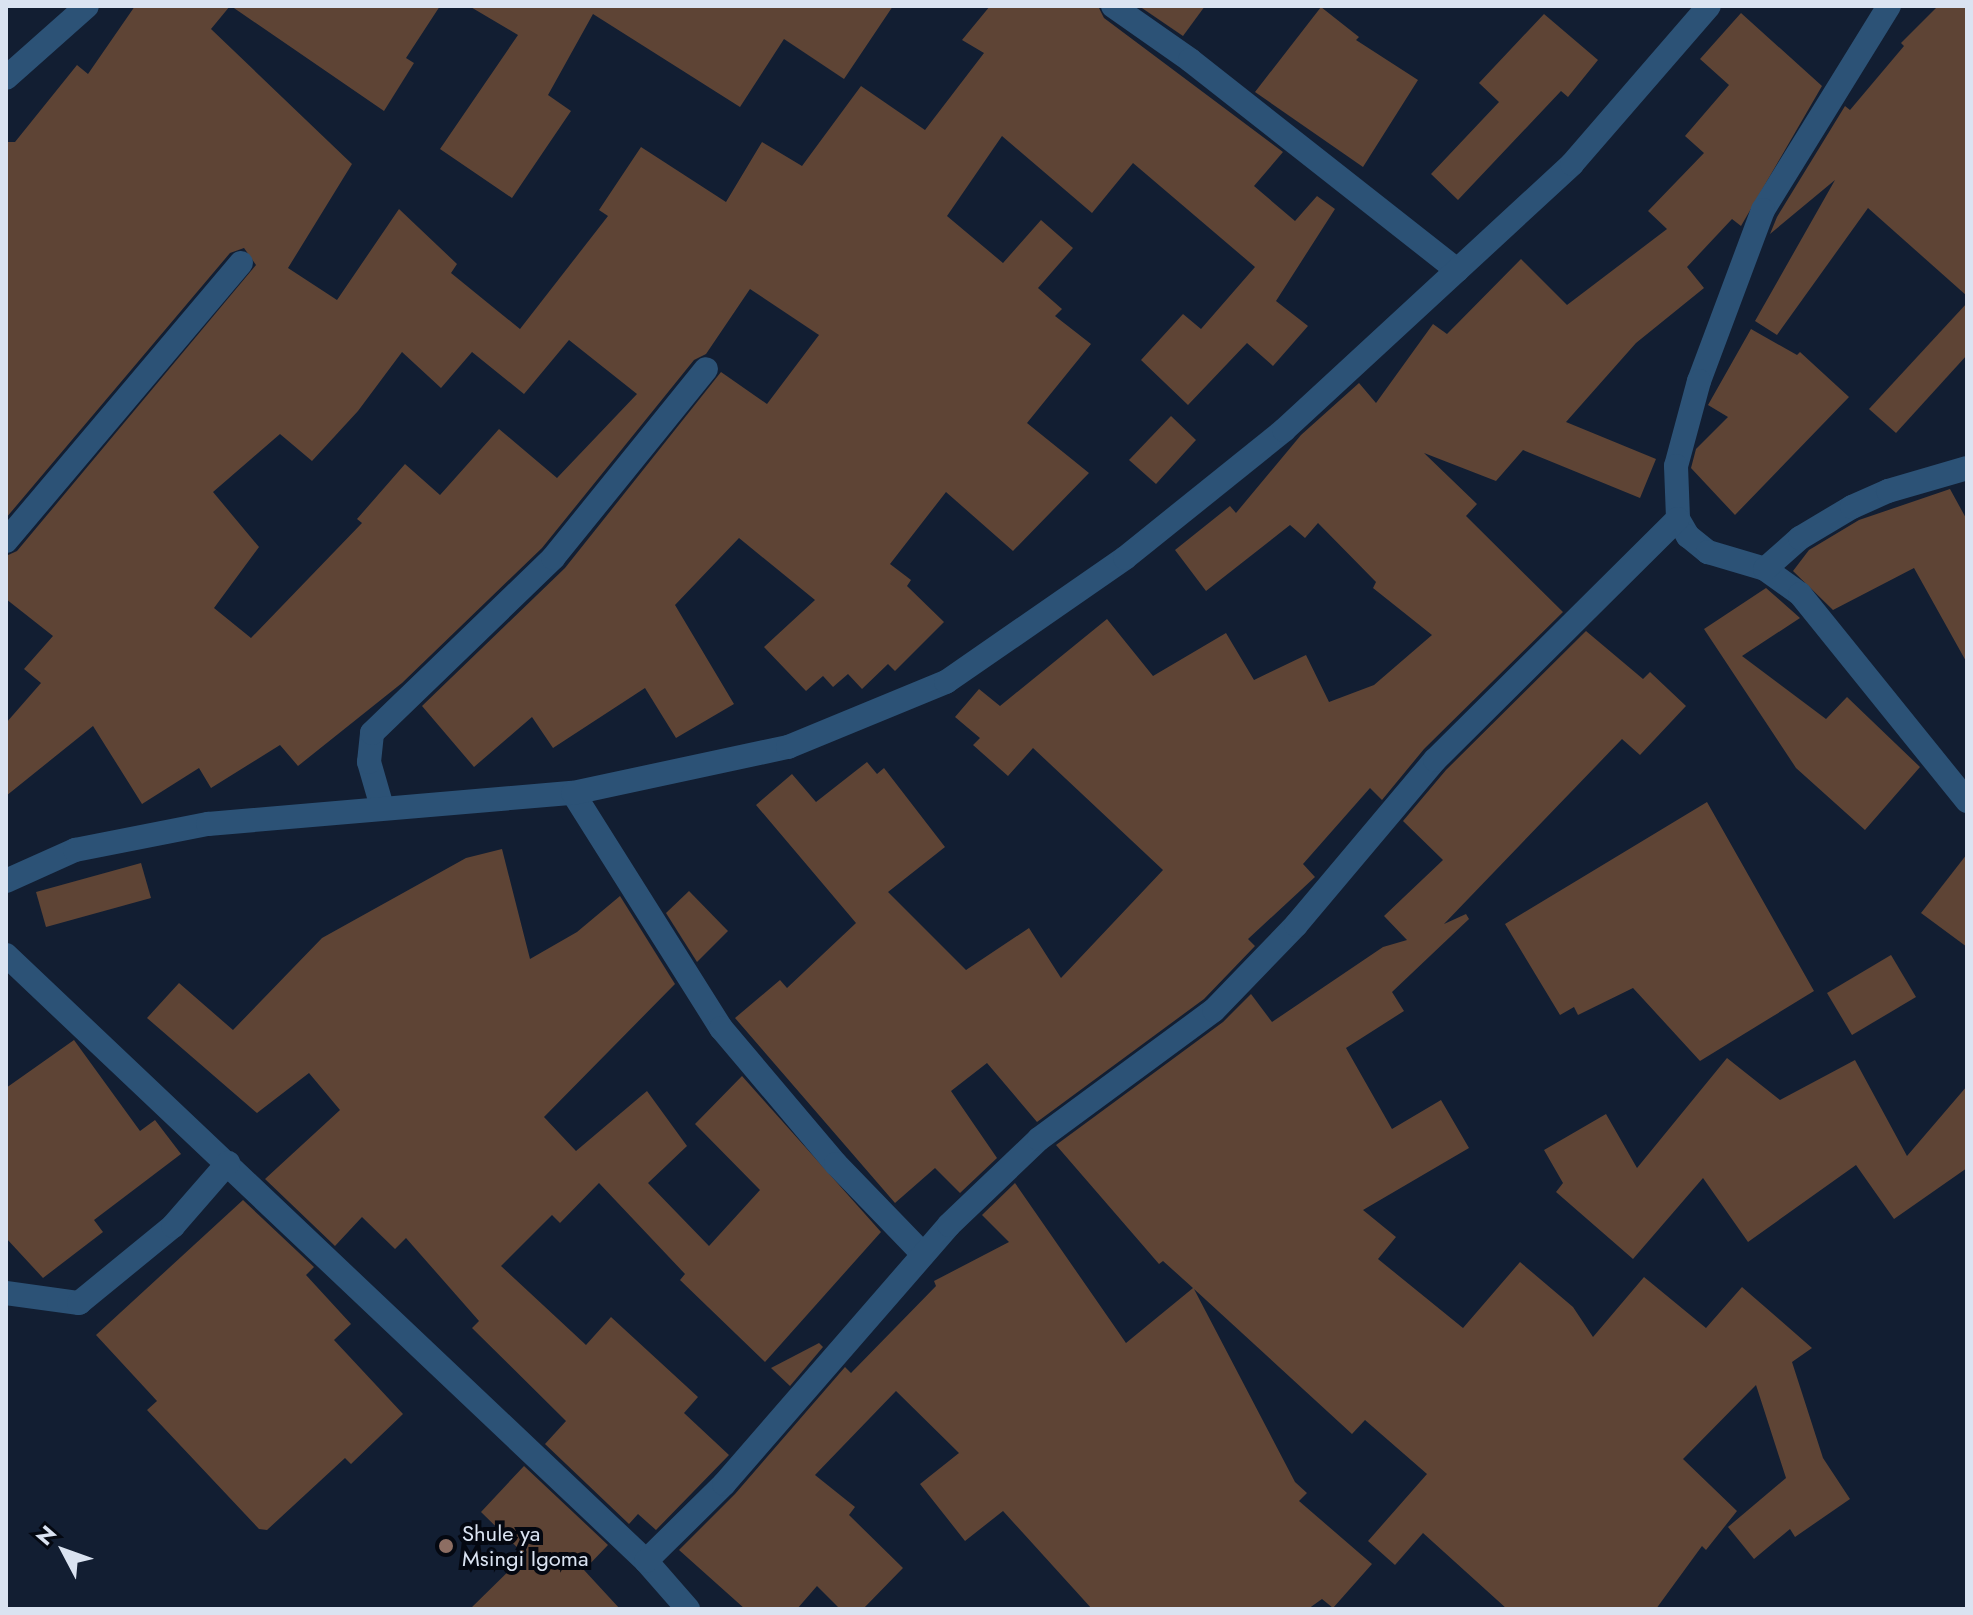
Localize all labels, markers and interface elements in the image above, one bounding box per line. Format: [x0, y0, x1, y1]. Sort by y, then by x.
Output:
north arrow [24, 1511, 104, 1591]
text: N [28, 1518, 64, 1552]
place label: Shule ya Msingi Igoma [462, 1520, 588, 1572]
marker: Shule ya Msingi Igoma [437, 1537, 455, 1555]

